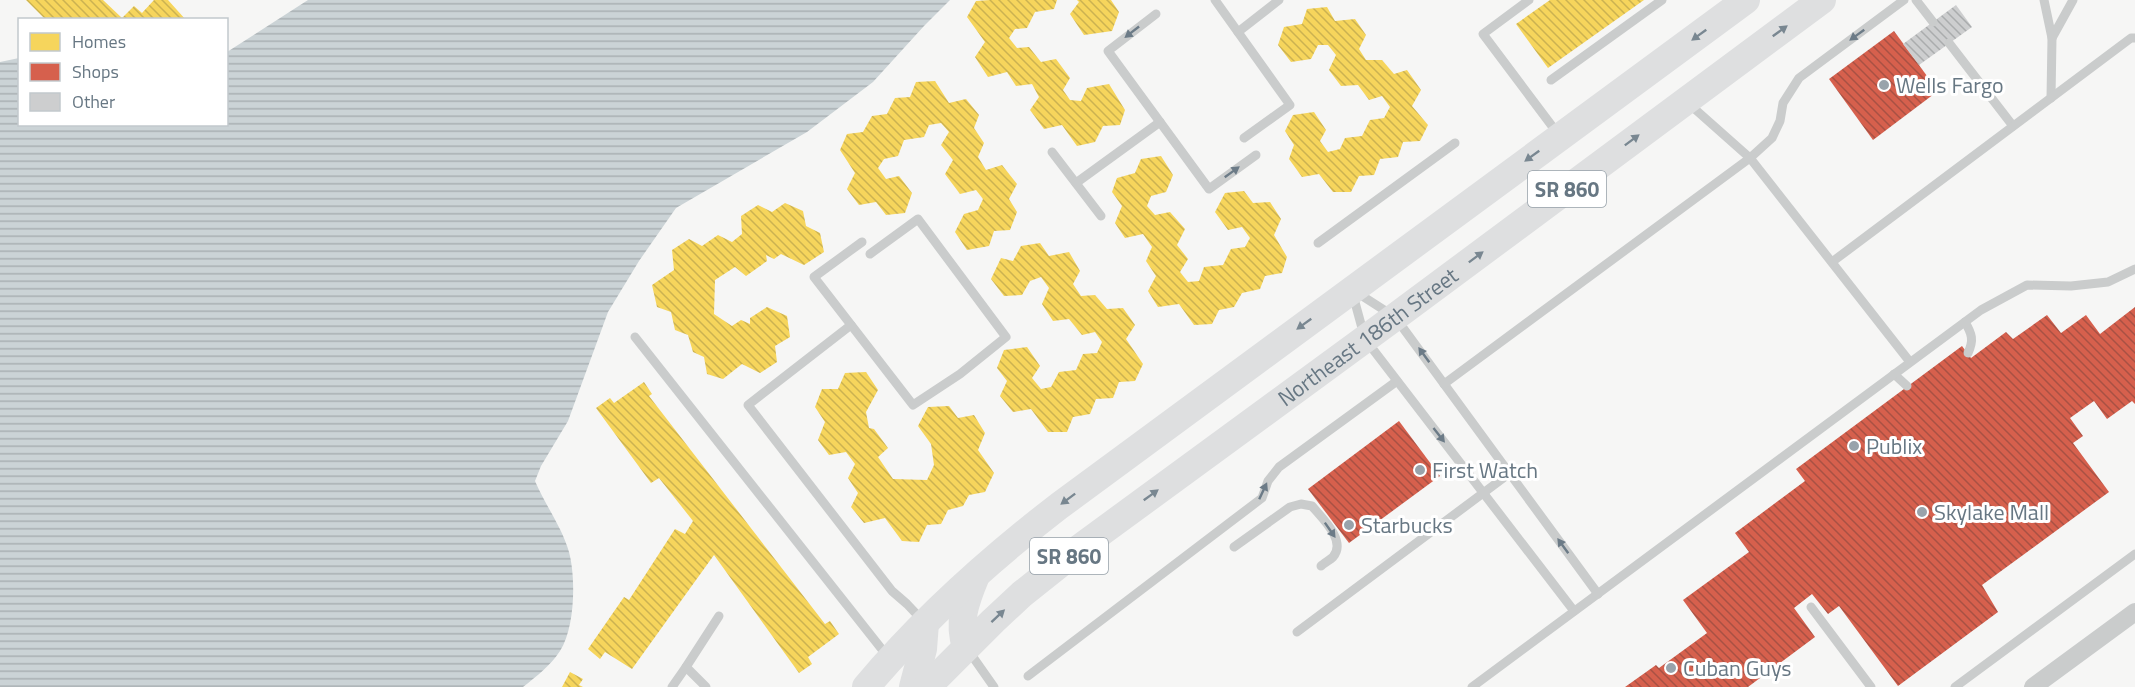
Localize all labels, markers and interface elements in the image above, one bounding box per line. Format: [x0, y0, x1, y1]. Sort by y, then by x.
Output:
legend [18, 18, 228, 126]
one-way arrow [1773, 25, 1788, 37]
one-way arrow [1124, 26, 1139, 38]
text: Homes [72, 28, 126, 55]
one-way arrow [1691, 28, 1706, 40]
one-way arrow [1850, 28, 1865, 40]
text: Shops [72, 58, 119, 85]
place label: Wells Fargo [1896, 68, 2004, 102]
marker: Wells Fargo [1877, 78, 1891, 92]
text: Other [72, 88, 115, 115]
one-way arrow [1624, 134, 1640, 146]
one-way arrow [1524, 150, 1539, 162]
one-way arrow [1224, 166, 1240, 178]
road number: SR 860 [1528, 171, 1606, 207]
one-way arrow [1468, 251, 1483, 263]
street label: Northeast 186th Street [1270, 259, 1465, 415]
one-way arrow [1297, 318, 1312, 330]
one-way arrow [1418, 347, 1430, 362]
one-way arrow [1433, 427, 1446, 443]
place label: Publix [1866, 429, 1922, 463]
marker: Publix [1847, 439, 1861, 453]
place label: First Watch [1432, 453, 1538, 487]
marker: First Watch [1413, 463, 1427, 477]
one-way arrow [1259, 482, 1268, 499]
one-way arrow [1143, 489, 1159, 501]
one-way arrow [1061, 492, 1076, 504]
place label: Skylake Mall [1934, 495, 2049, 529]
marker: Skylake Mall [1915, 505, 1929, 519]
place label: Starbucks [1361, 508, 1453, 542]
marker: Starbucks [1342, 518, 1356, 532]
one-way arrow [1324, 521, 1336, 537]
road number: SR 860 [1030, 538, 1108, 574]
one-way arrow [1558, 539, 1570, 554]
one-way arrow [990, 610, 1005, 623]
place label: Cuban Guys [1683, 651, 1792, 685]
marker: Cuban Guys [1664, 661, 1678, 675]

